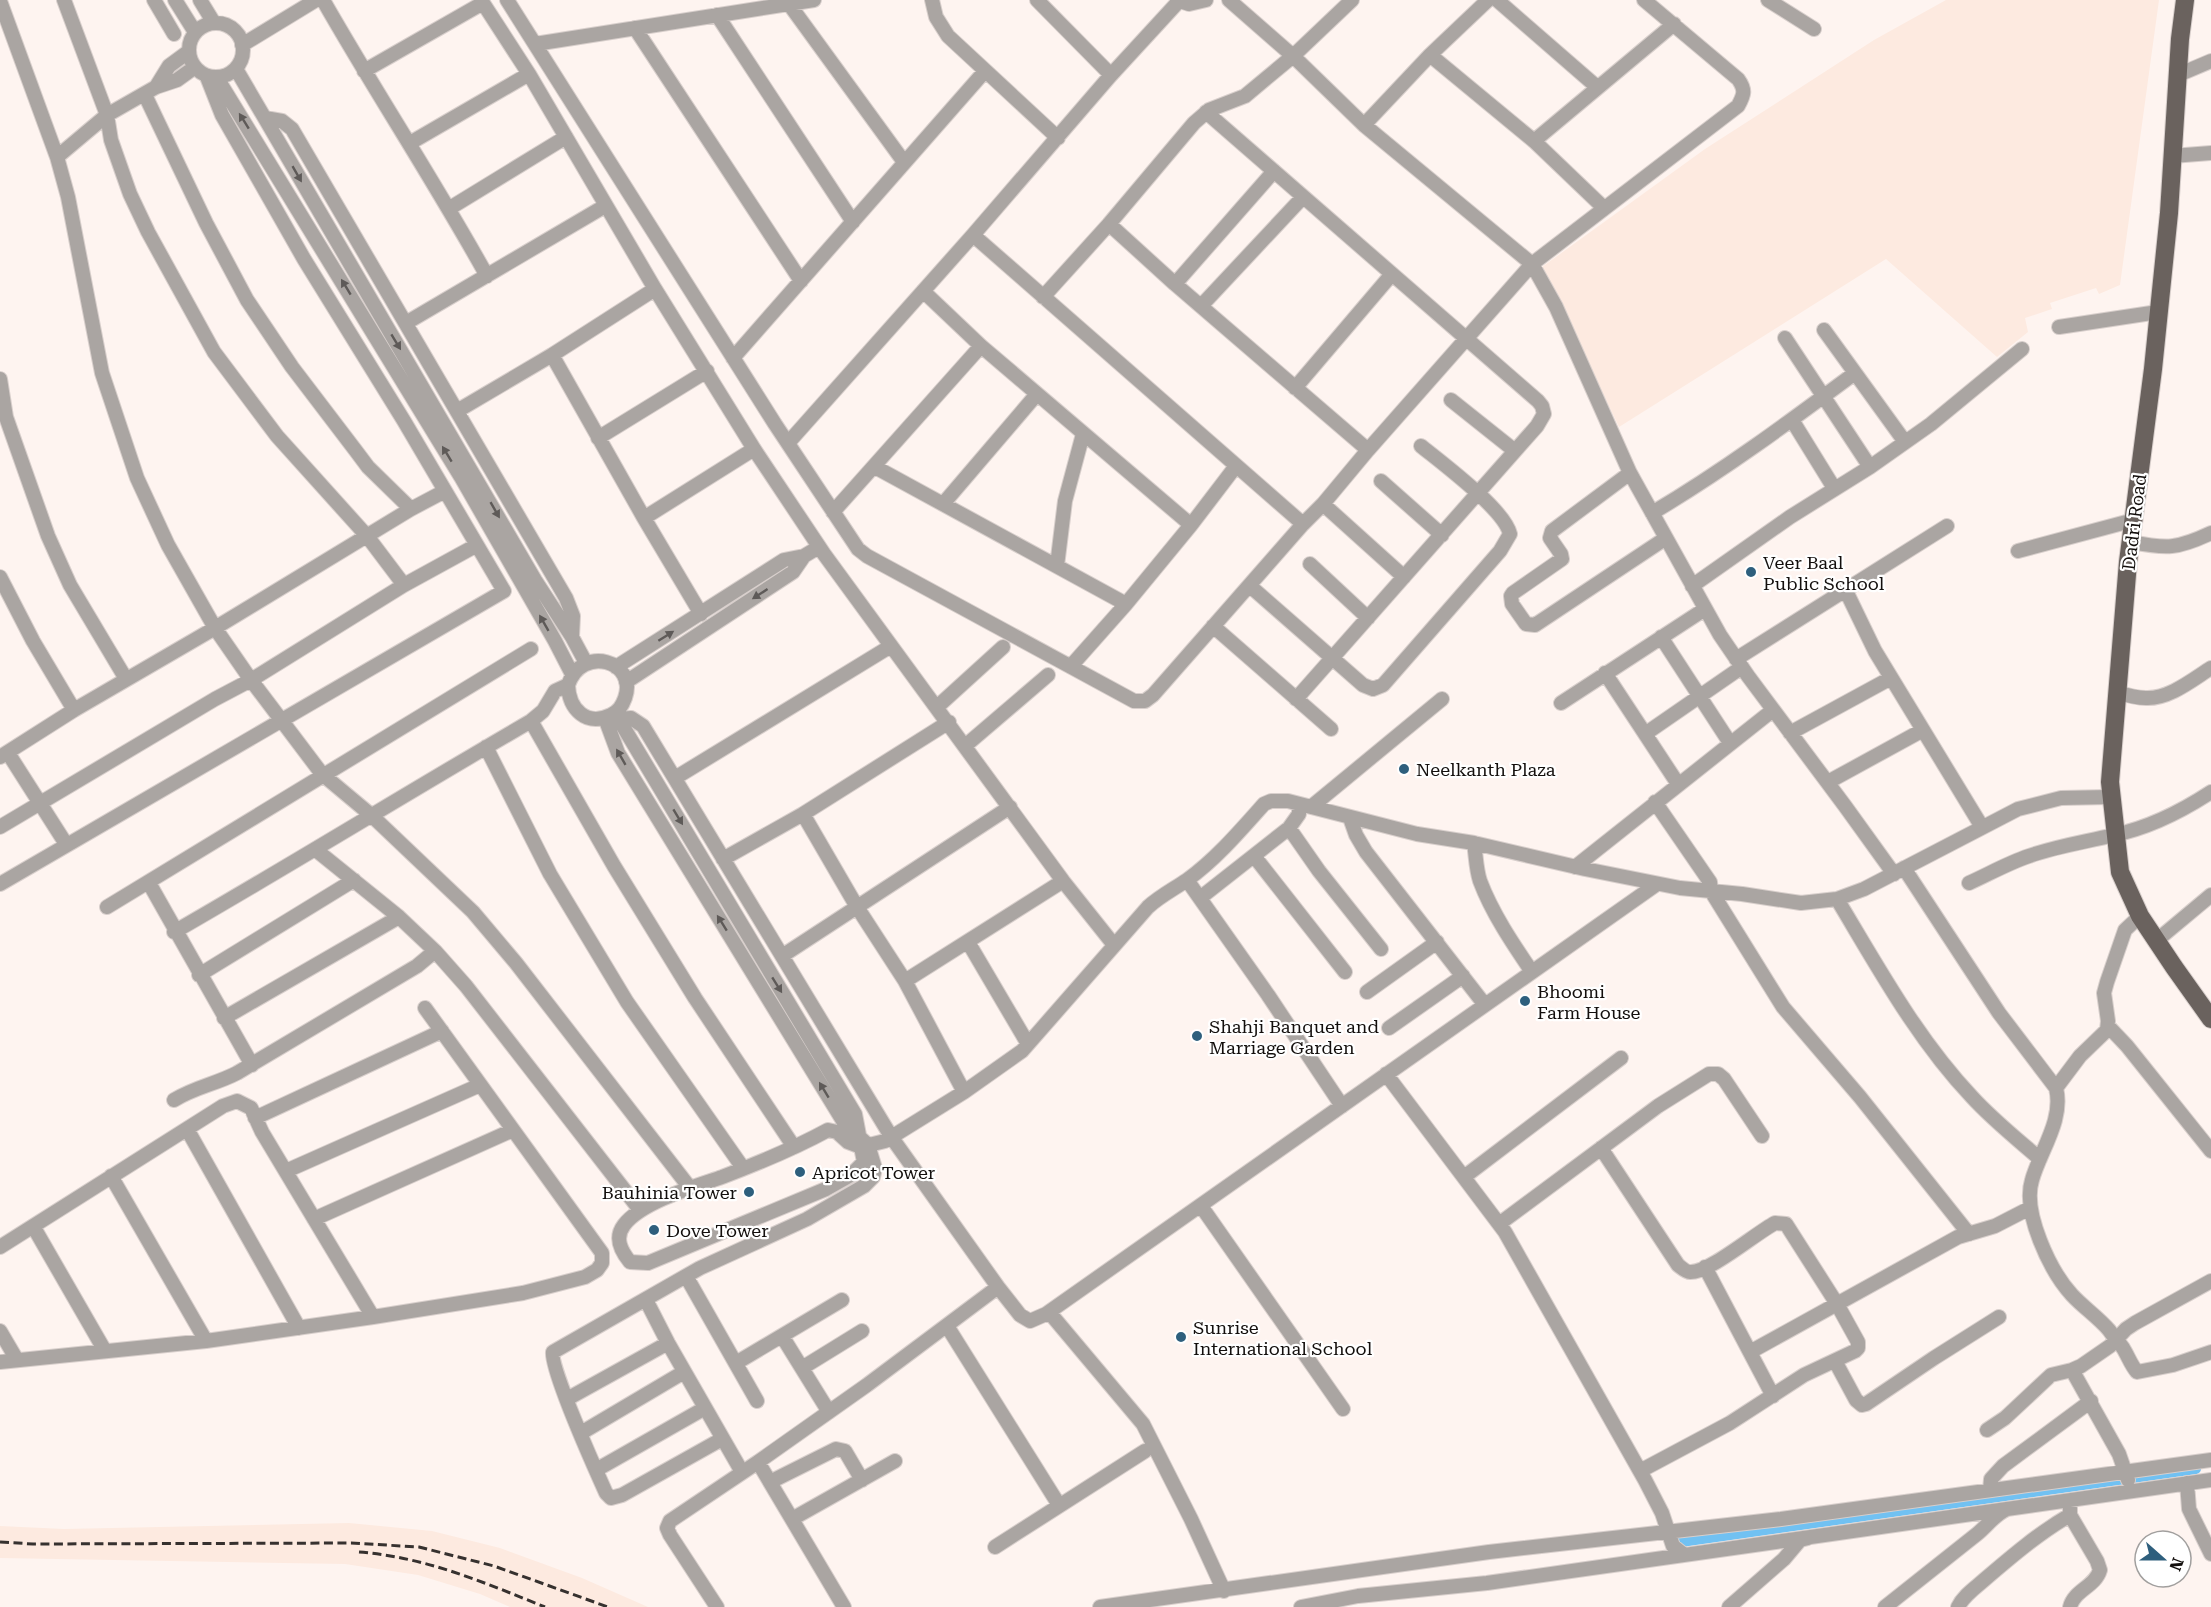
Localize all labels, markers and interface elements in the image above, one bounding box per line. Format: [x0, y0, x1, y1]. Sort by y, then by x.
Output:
one-way arrow [239, 112, 250, 129]
one-way arrow [292, 166, 302, 183]
one-way arrow [341, 278, 351, 295]
one-way arrow [391, 334, 402, 350]
one-way arrow [441, 446, 452, 462]
street label: Dadri Road [2118, 472, 2150, 571]
one-way arrow [489, 502, 500, 518]
place label: Veer Baal Public School [1763, 552, 1885, 594]
marker: Veer Baal Public School [1744, 565, 1758, 579]
one-way arrow [752, 588, 769, 599]
one-way arrow [540, 614, 550, 631]
one-way arrow [658, 631, 674, 642]
one-way arrow [616, 748, 626, 765]
place label: Neelkanth Plaza [1416, 759, 1556, 780]
marker: Neelkanth Plaza [1397, 762, 1411, 776]
one-way arrow [672, 809, 683, 825]
one-way arrow [717, 915, 728, 931]
one-way arrow [772, 977, 783, 993]
place label: Bhoomi Farm House [1537, 981, 1641, 1023]
marker: Bhoomi Farm House [1518, 994, 1532, 1008]
place label: Shahji Banquet and Marriage Garden [1209, 1016, 1379, 1058]
marker: Shahji Banquet and Marriage Garden [1190, 1029, 1204, 1043]
one-way arrow [818, 1082, 829, 1098]
place label: Apricot Tower [812, 1162, 935, 1183]
marker: Apricot Tower [793, 1165, 807, 1179]
place label: Bauhinia Tower [602, 1182, 737, 1203]
marker: Bauhinia Tower [742, 1185, 756, 1199]
place label: Dove Tower [666, 1220, 769, 1241]
marker: Dove Tower [647, 1223, 661, 1237]
place label: Sunrise International School [1193, 1317, 1373, 1359]
marker: Sunrise International School [1174, 1330, 1188, 1344]
north arrow [2133, 1529, 2193, 1589]
text: N [2165, 1555, 2188, 1573]

